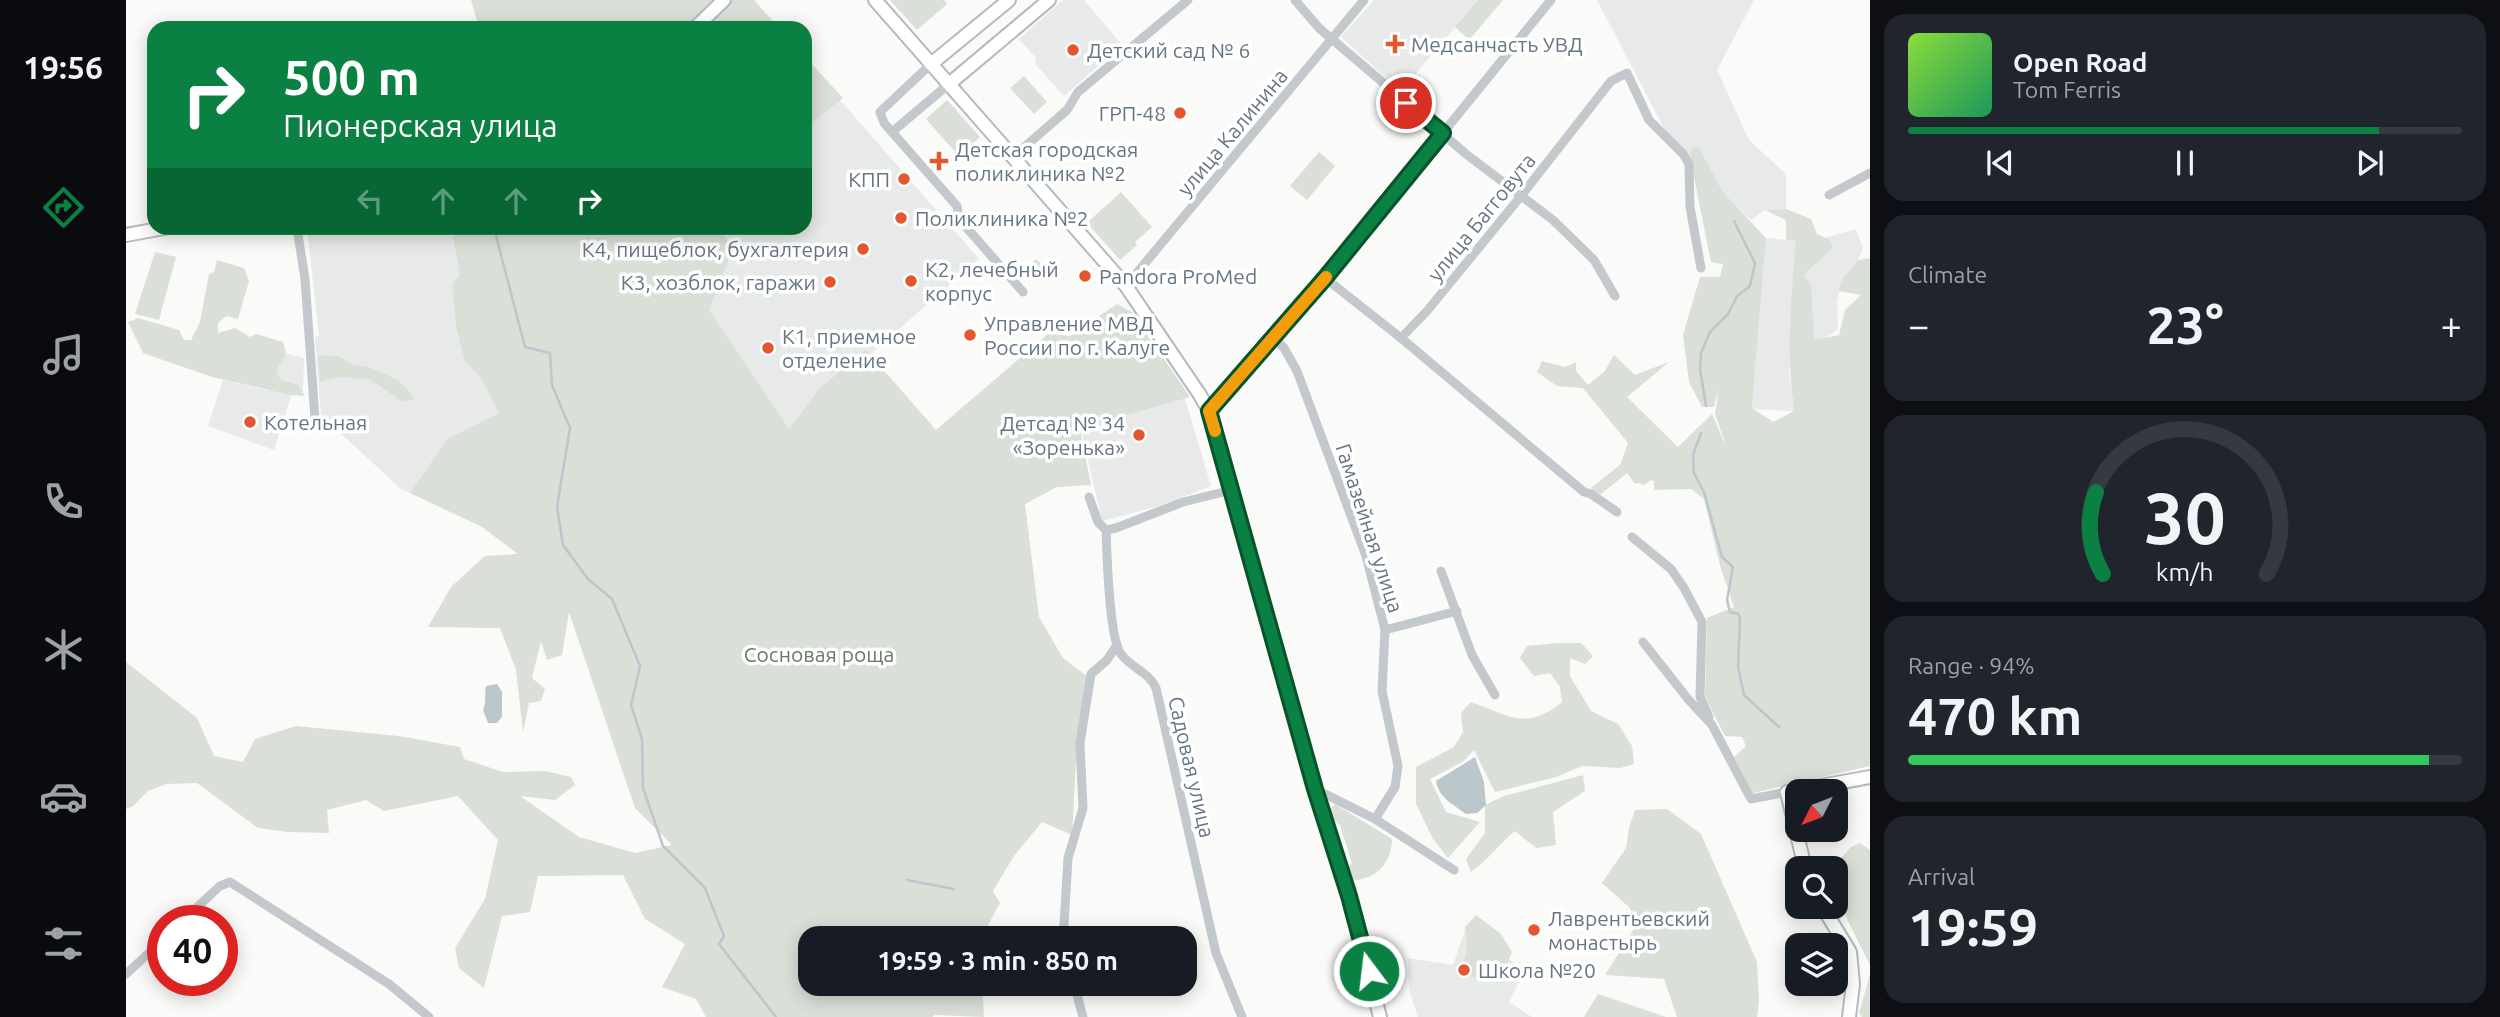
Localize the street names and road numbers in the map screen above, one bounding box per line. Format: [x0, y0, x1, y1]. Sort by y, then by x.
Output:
street label: улица Калинина [1172, 64, 1292, 200]
street label: улица Багговута [1422, 148, 1540, 286]
street label: Гамазейная улица [1331, 440, 1409, 616]
street label: Садовая улица [1164, 694, 1220, 840]

